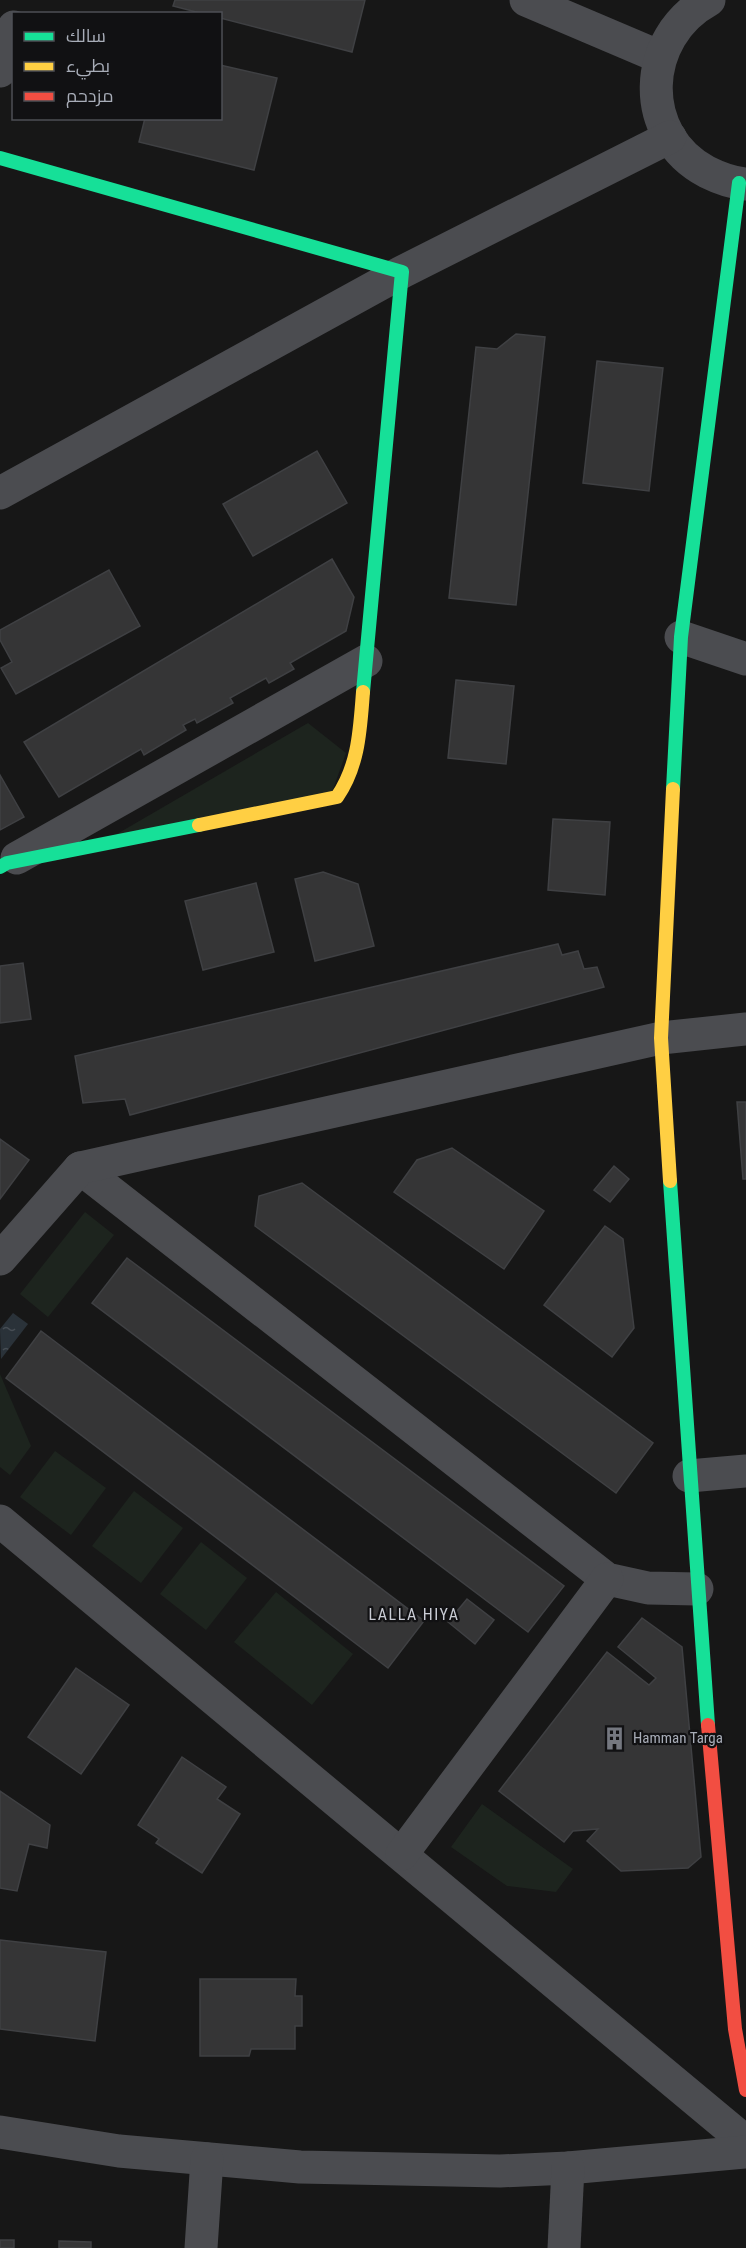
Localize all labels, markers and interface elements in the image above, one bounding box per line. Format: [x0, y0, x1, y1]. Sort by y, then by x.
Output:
legend [12, 12, 222, 120]
text: سالك [66, 25, 106, 46]
text: بطيء [66, 55, 110, 80]
text: مزدحم [66, 85, 114, 108]
district label: LALLA HIYA [369, 1605, 459, 1624]
building icon: Hamman Targa [602, 1725, 628, 1751]
place label: Hamman Targa [633, 1729, 723, 1747]

